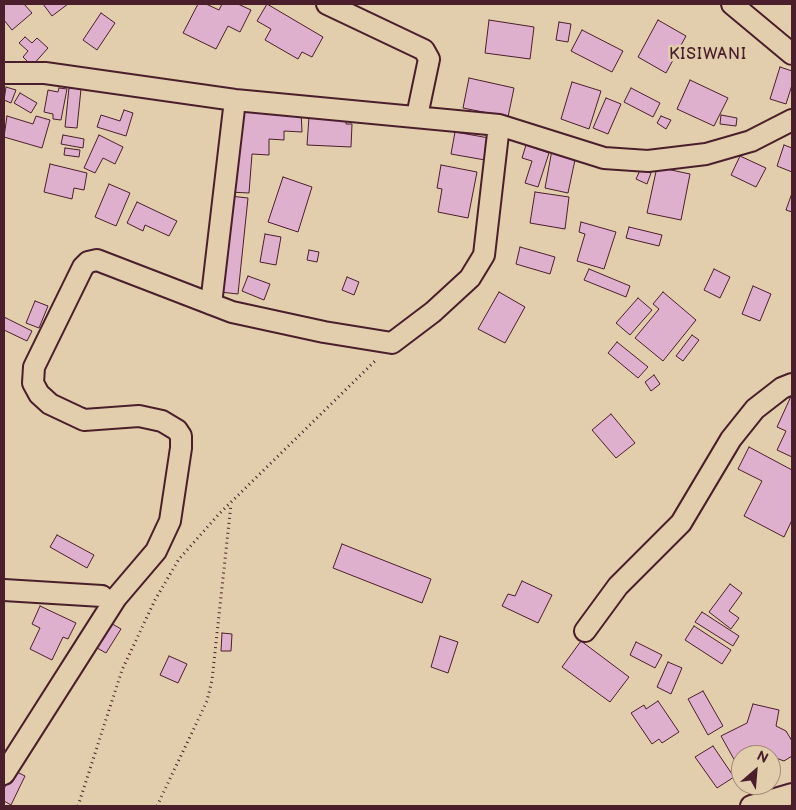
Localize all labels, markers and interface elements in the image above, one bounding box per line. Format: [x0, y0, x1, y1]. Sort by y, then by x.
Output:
district label: KISIWANI [668, 45, 748, 65]
north arrow [731, 745, 781, 795]
text: N [754, 747, 771, 767]

